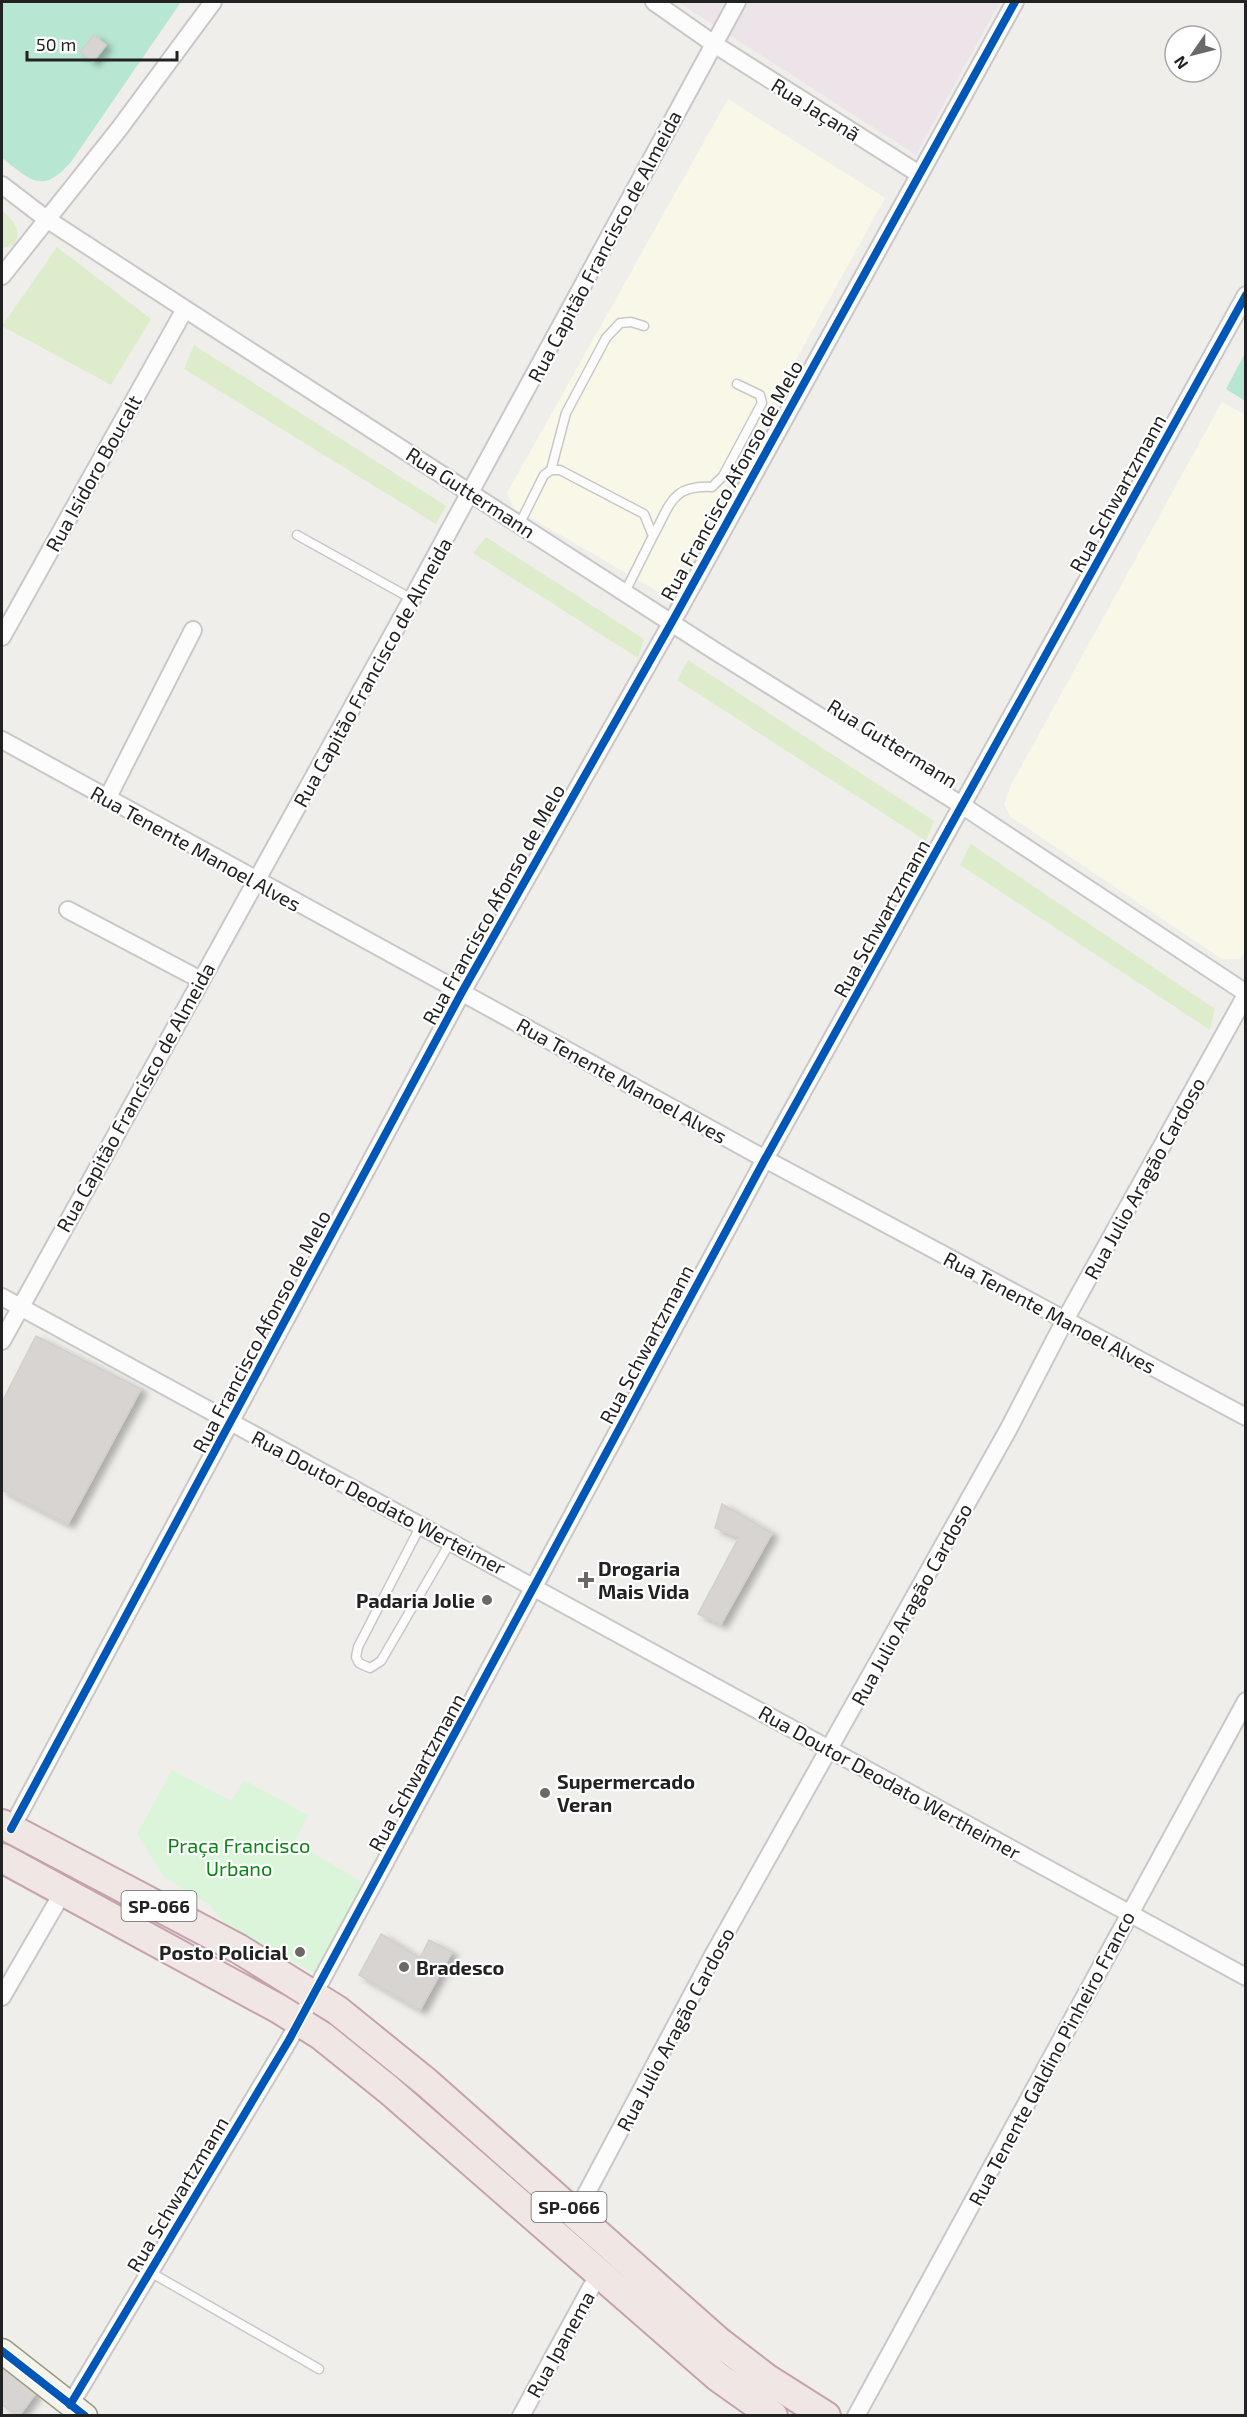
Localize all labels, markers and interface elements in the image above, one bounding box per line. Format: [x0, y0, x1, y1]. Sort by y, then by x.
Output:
scale bar [27, 24, 177, 62]
north arrow [1163, 24, 1223, 84]
text: 50 m [36, 33, 76, 55]
text: N [1169, 53, 1191, 73]
street label: Rua Jaçanã [767, 72, 865, 147]
street label: Rua Capitão Francisco de Almeida [522, 106, 686, 386]
street label: Rua Francisco Afonso de Melo [655, 356, 807, 604]
street label: Rua Isidoro Boucalt [40, 390, 146, 555]
street label: Rua Schwartzmann [1064, 410, 1170, 576]
street label: Rua Guttermann [402, 441, 540, 543]
street label: Rua Capitão Francisco de Almeida [288, 533, 456, 811]
street label: Rua Guttermann [824, 693, 962, 793]
street label: Rua Tenente Manoel Alves [87, 780, 305, 916]
street label: Rua Francisco Afonso de Melo [417, 780, 569, 1028]
street label: Rua Schwartzmann [828, 835, 934, 1001]
street label: Rua Capitão Francisco de Almeida [51, 958, 219, 1236]
street label: Rua Tenente Manoel Alves [513, 1012, 731, 1148]
street label: Rua Julio Aragão Cardoso [1078, 1073, 1210, 1283]
street label: Rua Francisco Afonso de Melo [187, 1206, 335, 1456]
street label: Rua Tenente Manoel Alves [940, 1246, 1160, 1378]
street label: Rua Schwartzmann [594, 1260, 698, 1428]
street label: Rua Doutor Deodato Werteimer [248, 1425, 510, 1579]
street label: Rua Julio Aragão Cardoso [845, 1499, 977, 1709]
place label: Drogaria Mais Vida [598, 1556, 689, 1603]
marker: Drogaria Mais Vida [579, 1573, 593, 1587]
place label: Padaria Jolie [356, 1588, 475, 1612]
marker: Padaria Jolie [480, 1593, 494, 1607]
street label: Rua Schwartzmann [363, 1689, 469, 1855]
street label: Rua Doutor Deodato Wertheimer [755, 1700, 1025, 1864]
place label: Supermercado Veran [557, 1769, 695, 1816]
marker: Supermercado Veran [538, 1786, 552, 1800]
park label: Praça Francisco Urbano [168, 1833, 310, 1880]
road number: SP-066 [122, 1891, 196, 1921]
street label: Rua Tenente Galdino Pinheiro Franco [963, 1907, 1139, 2209]
street label: Rua Julio Aragão Cardoso [611, 1923, 739, 2135]
place label: Posto Policial [159, 1940, 288, 1964]
marker: Posto Policial [293, 1945, 307, 1959]
place label: Bradesco [416, 1955, 504, 1979]
marker: Bradesco [397, 1960, 411, 1974]
street label: Rua Schwartzmann [121, 2112, 233, 2276]
road number: SP-066 [532, 2192, 606, 2222]
street label: Rua Ipanema [521, 2287, 599, 2401]

